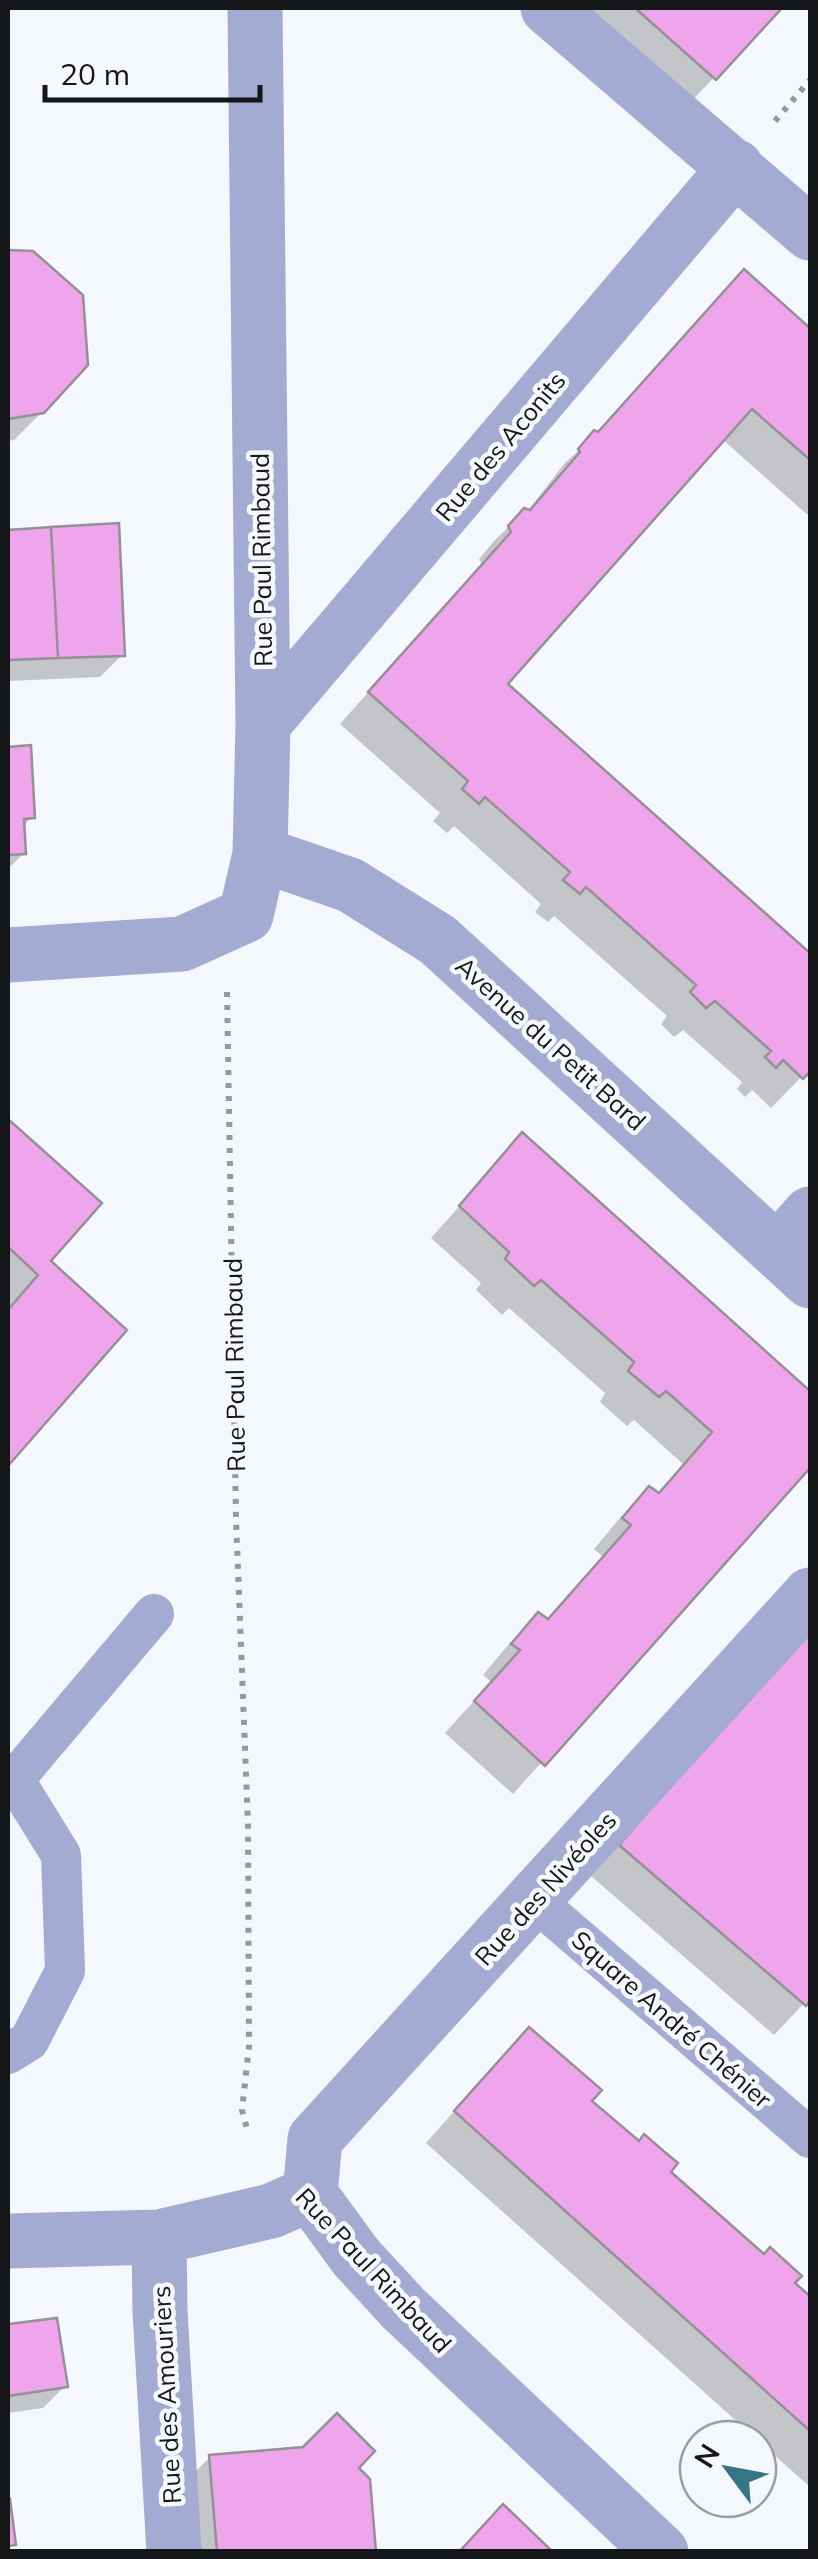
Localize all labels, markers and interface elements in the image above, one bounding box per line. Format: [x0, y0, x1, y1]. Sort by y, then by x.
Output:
scale bar [45, 40, 260, 102]
text: 20 m [60, 55, 130, 93]
street label: Rue des Aconits [428, 365, 572, 527]
street label: Rue Paul Rimbaud [244, 453, 278, 667]
street label: Avenue du Petit Bard [450, 950, 652, 1136]
street label: Rue Paul Rimbaud [217, 1258, 251, 1472]
street label: Rue des Nivéoles [468, 1804, 622, 1972]
street label: Square André Chénier [566, 1924, 778, 2114]
street label: Rue Paul Rimbaud [290, 2181, 458, 2359]
street label: Rue des Amouriers [145, 2285, 187, 2505]
north arrow [678, 2419, 778, 2519]
text: N [686, 2437, 727, 2474]

